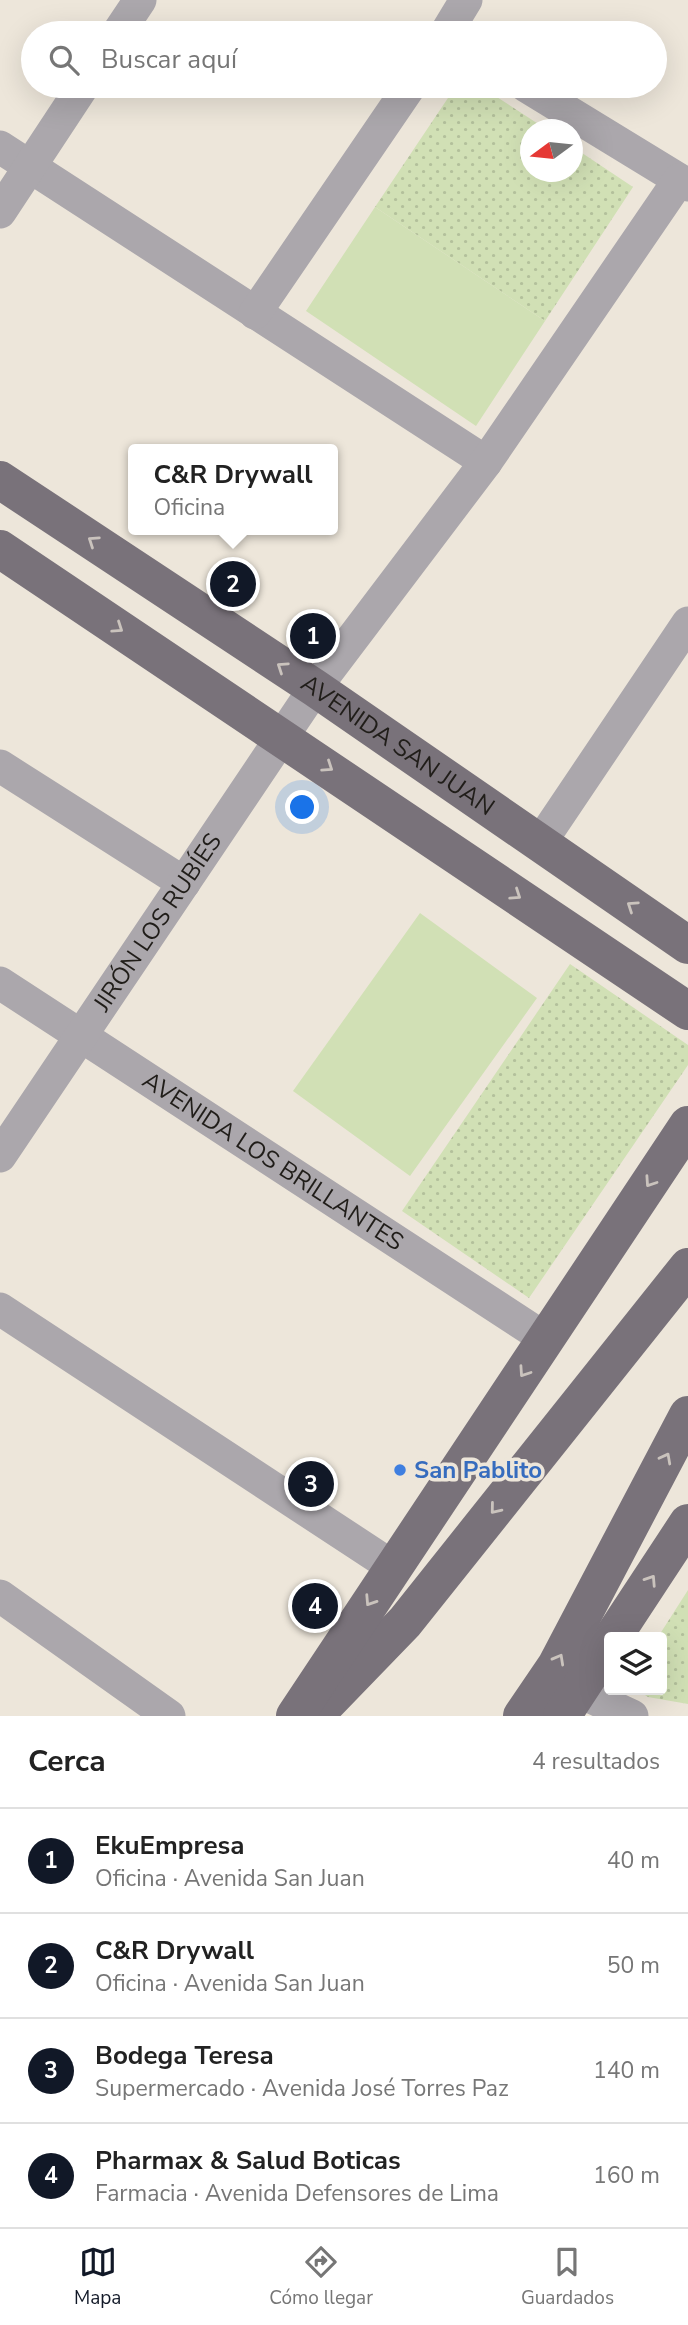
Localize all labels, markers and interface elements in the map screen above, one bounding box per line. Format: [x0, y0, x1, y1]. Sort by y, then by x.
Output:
search box [21, 21, 667, 98]
icon: search [45, 41, 83, 79]
text: Buscar aquí [101, 42, 237, 77]
north arrow [520, 119, 583, 182]
popup [128, 444, 338, 535]
text: C&R Drywall [153, 457, 313, 492]
text: Oficina [153, 492, 225, 523]
one-way arrow [88, 537, 101, 549]
pin: 2 [210, 558, 256, 610]
pin: 1 [290, 610, 336, 662]
one-way arrow [110, 619, 123, 632]
one-way arrow [277, 662, 290, 675]
street label: AVENIDA SAN JUAN [295, 667, 501, 823]
one-way arrow [320, 759, 333, 772]
your location [285, 790, 319, 824]
street label: JIRÓN LOS RUBÍES [85, 827, 229, 1018]
one-way arrow [508, 887, 521, 899]
one-way arrow [627, 902, 640, 914]
street label: AVENIDA LOS BRILLANTES [136, 1064, 410, 1258]
one-way arrow [645, 1175, 658, 1188]
one-way arrow [520, 1364, 533, 1377]
one-way arrow [657, 1453, 671, 1465]
place label: San Pablito [414, 1454, 542, 1486]
pin: 3 [288, 1458, 334, 1510]
marker: San Pablito [392, 1462, 408, 1478]
one-way arrow [491, 1501, 503, 1514]
one-way arrow [642, 1575, 655, 1588]
pin: 4 [292, 1580, 338, 1632]
one-way arrow [365, 1594, 378, 1607]
map controls [604, 1632, 667, 1695]
button: layers [604, 1632, 667, 1695]
one-way arrow [551, 1654, 565, 1666]
text: Cerca [28, 1741, 106, 1782]
text: 4 resultados [532, 1746, 660, 1777]
text: EkuEmpresa [95, 1828, 244, 1863]
text: 1 [44, 1845, 58, 1876]
text: 40 m [607, 1845, 660, 1876]
text: Oficina · Avenida San Juan [95, 1863, 365, 1894]
text: C&R Drywall [95, 1933, 254, 1968]
text: 2 [44, 1950, 58, 1981]
text: 50 m [607, 1950, 660, 1981]
text: Oficina · Avenida San Juan [95, 1968, 365, 1999]
text: Bodega Teresa [95, 2038, 274, 2073]
text: 3 [44, 2055, 58, 2086]
text: 140 m [593, 2055, 660, 2086]
text: Supermercado · Avenida José Torres Paz [95, 2073, 509, 2104]
text: Pharmax & Salud Boticas [95, 2143, 401, 2178]
text: 4 [44, 2160, 58, 2191]
text: 160 m [593, 2160, 660, 2191]
text: Farmacia · Avenida Defensores de Lima [95, 2178, 499, 2209]
tab: Mapa [74, 2243, 121, 2311]
tab: Cómo llegar [269, 2243, 373, 2311]
tab: Guardados [521, 2243, 614, 2311]

